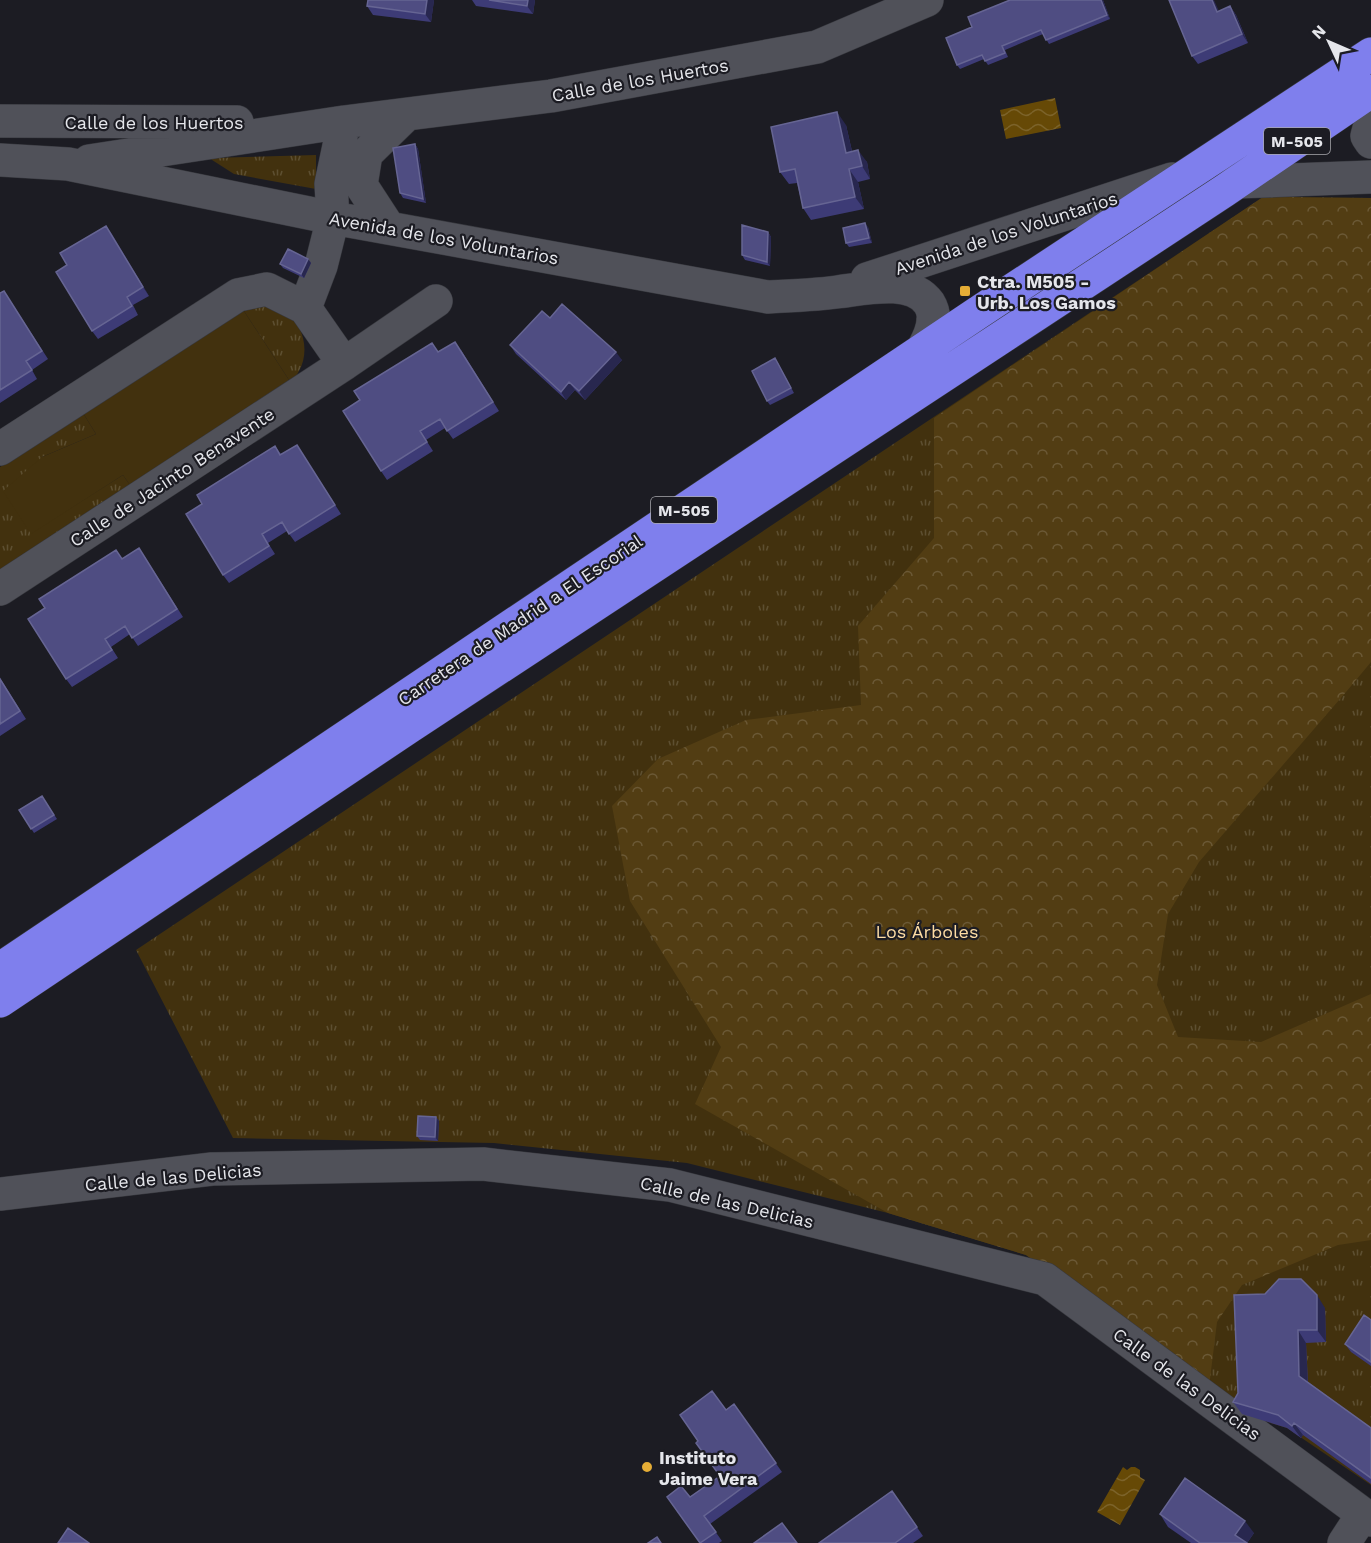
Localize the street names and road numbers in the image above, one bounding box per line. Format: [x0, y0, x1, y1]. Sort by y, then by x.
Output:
street label: Calle de los Huertos [550, 54, 730, 106]
street label: Calle de los Huertos [64, 112, 244, 133]
road number: M-505 [1264, 128, 1330, 154]
street label: Avenida de los Voluntarios [892, 187, 1120, 279]
street label: Avenida de los Voluntarios [328, 207, 560, 269]
street label: Calle de Jacinto Benavente [66, 403, 278, 551]
road number: M-505 [651, 497, 717, 523]
street label: Carretera de Madrid a El Escorial [394, 530, 647, 710]
street label: Calle de las Delicias [84, 1159, 262, 1195]
street label: Calle de las Delicias [638, 1172, 816, 1232]
street label: Calle de las Delicias [1109, 1323, 1265, 1445]

